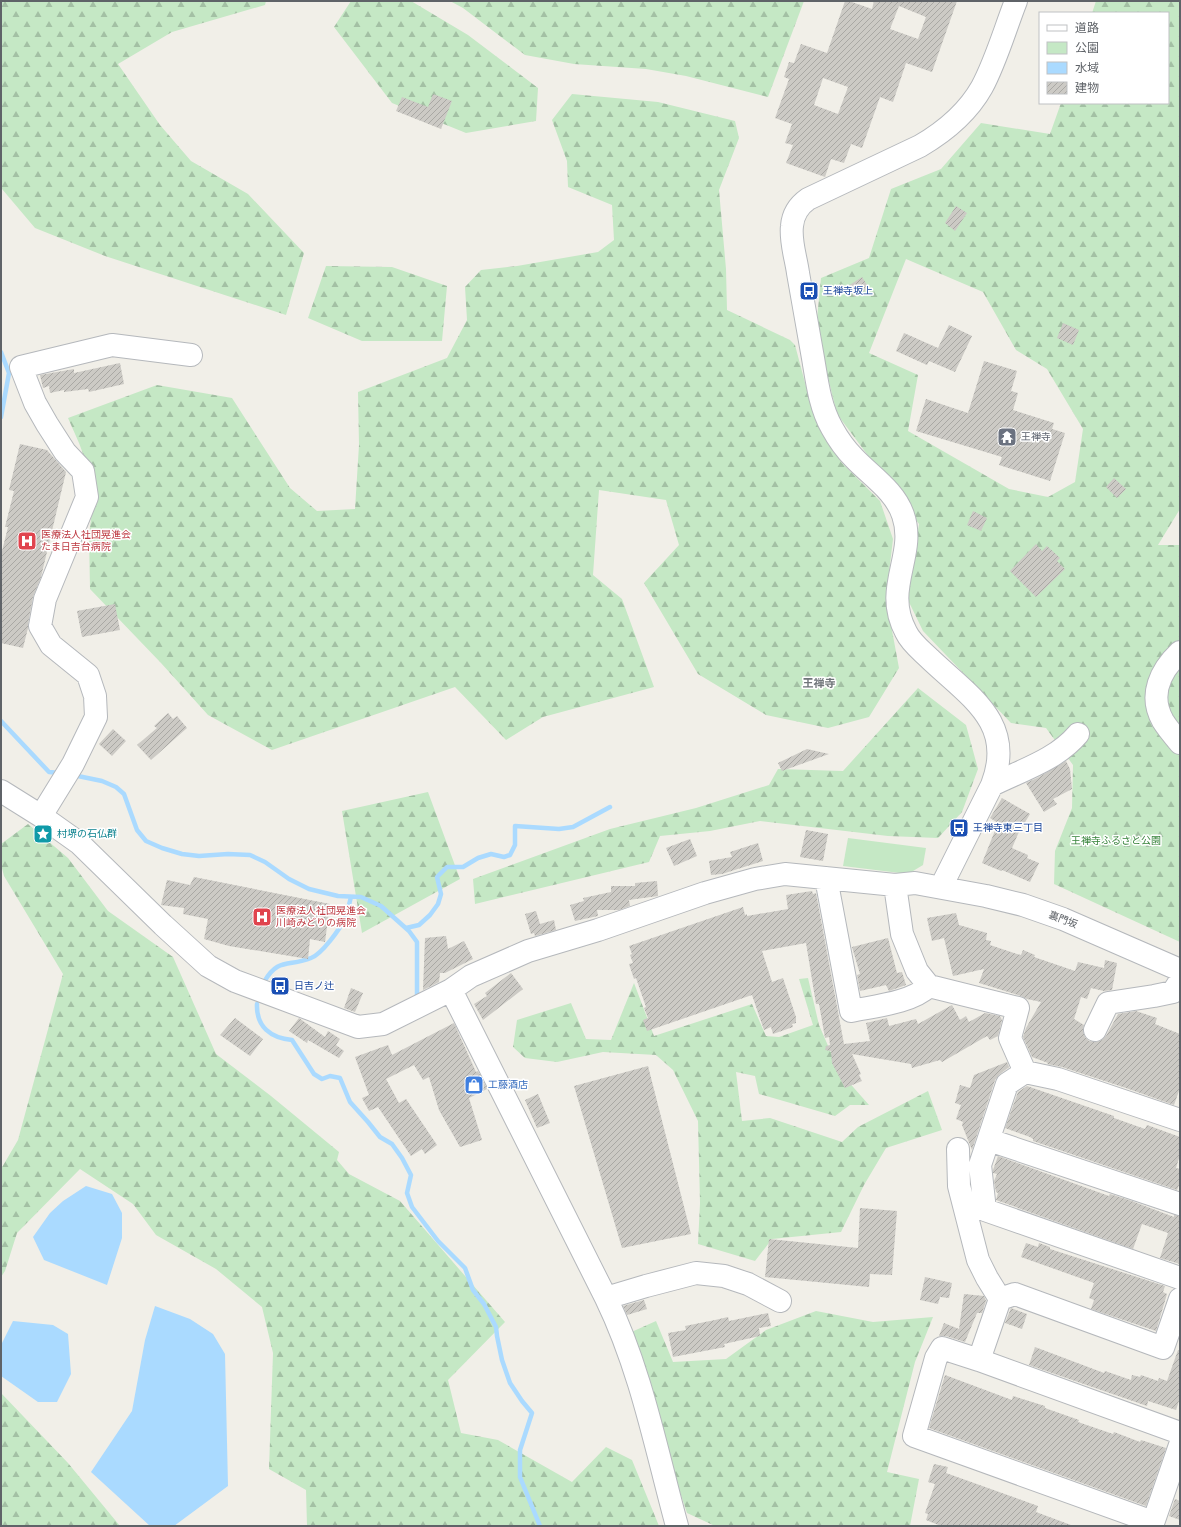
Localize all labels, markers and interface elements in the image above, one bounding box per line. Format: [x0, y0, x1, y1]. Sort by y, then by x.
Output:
legend [1039, 12, 1169, 104]
text: 道路 [1075, 21, 1099, 35]
text: 公園 [1075, 41, 1099, 55]
text: 水域 [1075, 61, 1099, 75]
text: 建物 [1075, 81, 1099, 95]
bus stop icon: 王禅寺坂上 [798, 280, 820, 302]
place label: 王禅寺坂上 [823, 285, 873, 297]
temple icon: 王禅寺 [996, 426, 1018, 448]
place label: 王禅寺 [1021, 431, 1051, 443]
place label: 医療法人社団晃進会 たま日吉台病院 [41, 529, 131, 553]
hospital icon: 医療法人社団晃進会 たま日吉台病院 [16, 530, 38, 552]
district label: 王禅寺 [803, 677, 836, 690]
bus stop icon: 王禅寺東三丁目 [948, 817, 970, 839]
place label: 王禅寺東三丁目 [973, 822, 1043, 834]
place icon: 村堺の石仏群 [32, 823, 54, 845]
place label: 村堺の石仏群 [57, 828, 117, 840]
park label: 王禅寺ふるさと公園 [1071, 835, 1161, 847]
place label: 医療法人社団晃進会 川崎みどりの病院 [276, 905, 366, 929]
hospital icon: 医療法人社団晃進会 川崎みどりの病院 [251, 906, 273, 928]
street label: 裏門坂 [1047, 909, 1079, 931]
bus stop icon: 日吉ノ辻 [269, 975, 291, 997]
place label: 日吉ノ辻 [294, 980, 334, 992]
shop icon: 工藤酒店 [463, 1074, 485, 1096]
place label: 工藤酒店 [488, 1079, 528, 1091]

